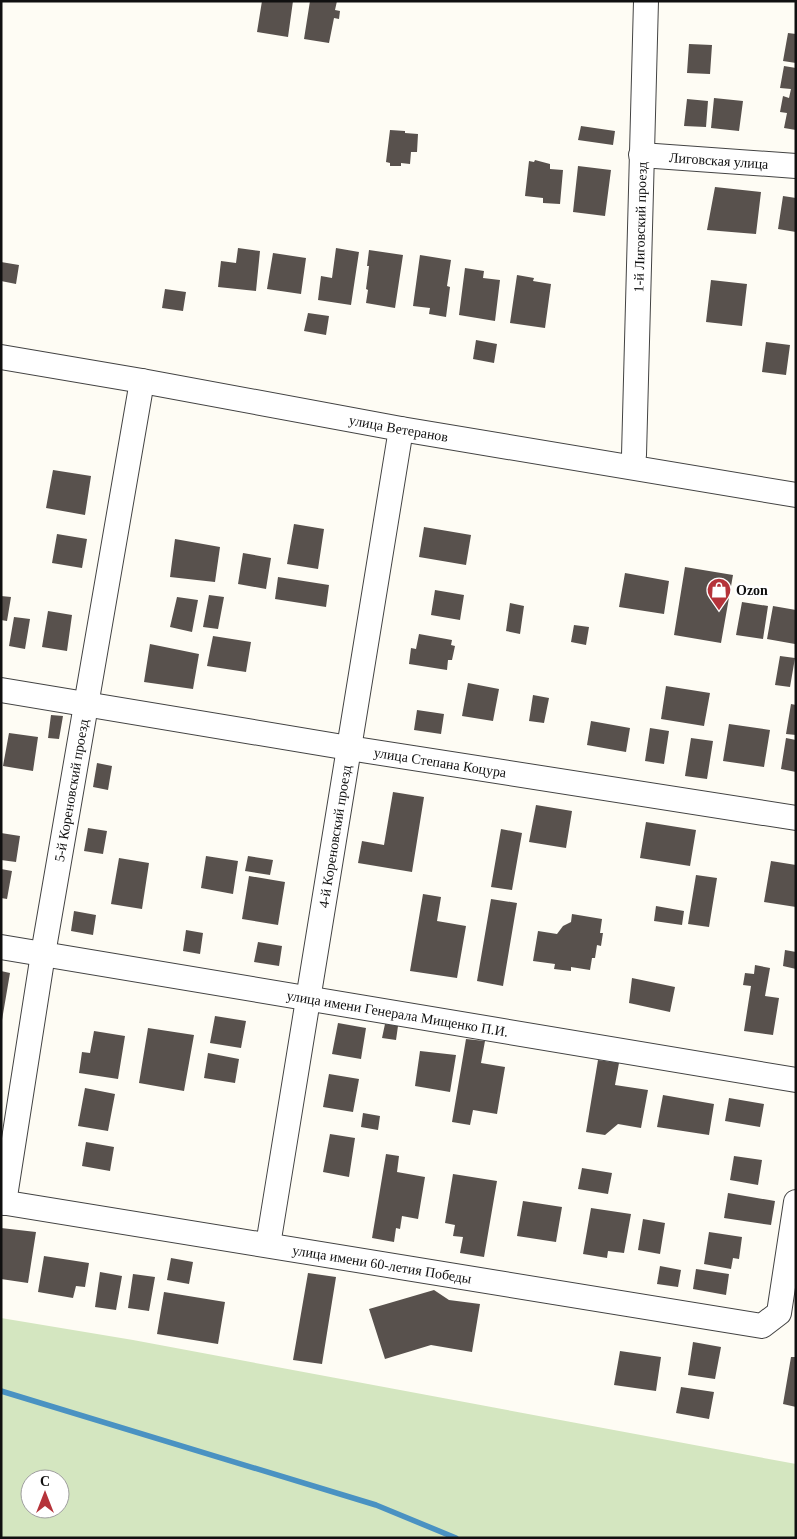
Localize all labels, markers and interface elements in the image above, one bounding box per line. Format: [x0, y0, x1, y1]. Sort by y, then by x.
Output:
street label: Лиговская улица [669, 150, 770, 172]
street label: 1-й Лиговский проезд [631, 162, 649, 293]
street label: улица Ветеранов [348, 412, 450, 444]
shop icon: Ozon [706, 577, 732, 611]
place label: Ozon [736, 583, 768, 598]
street label: 5-й Кореновский проезд [52, 718, 91, 863]
street label: улица Степана Коцура [373, 744, 508, 780]
street label: 4-й Кореновский проезд [316, 764, 354, 909]
street label: улица имени Генерала Мищенко П.И. [286, 987, 509, 1039]
street label: улица имени 60-летия Победы [291, 1242, 473, 1286]
north arrow [20, 1469, 70, 1519]
text: С [40, 1474, 50, 1489]

